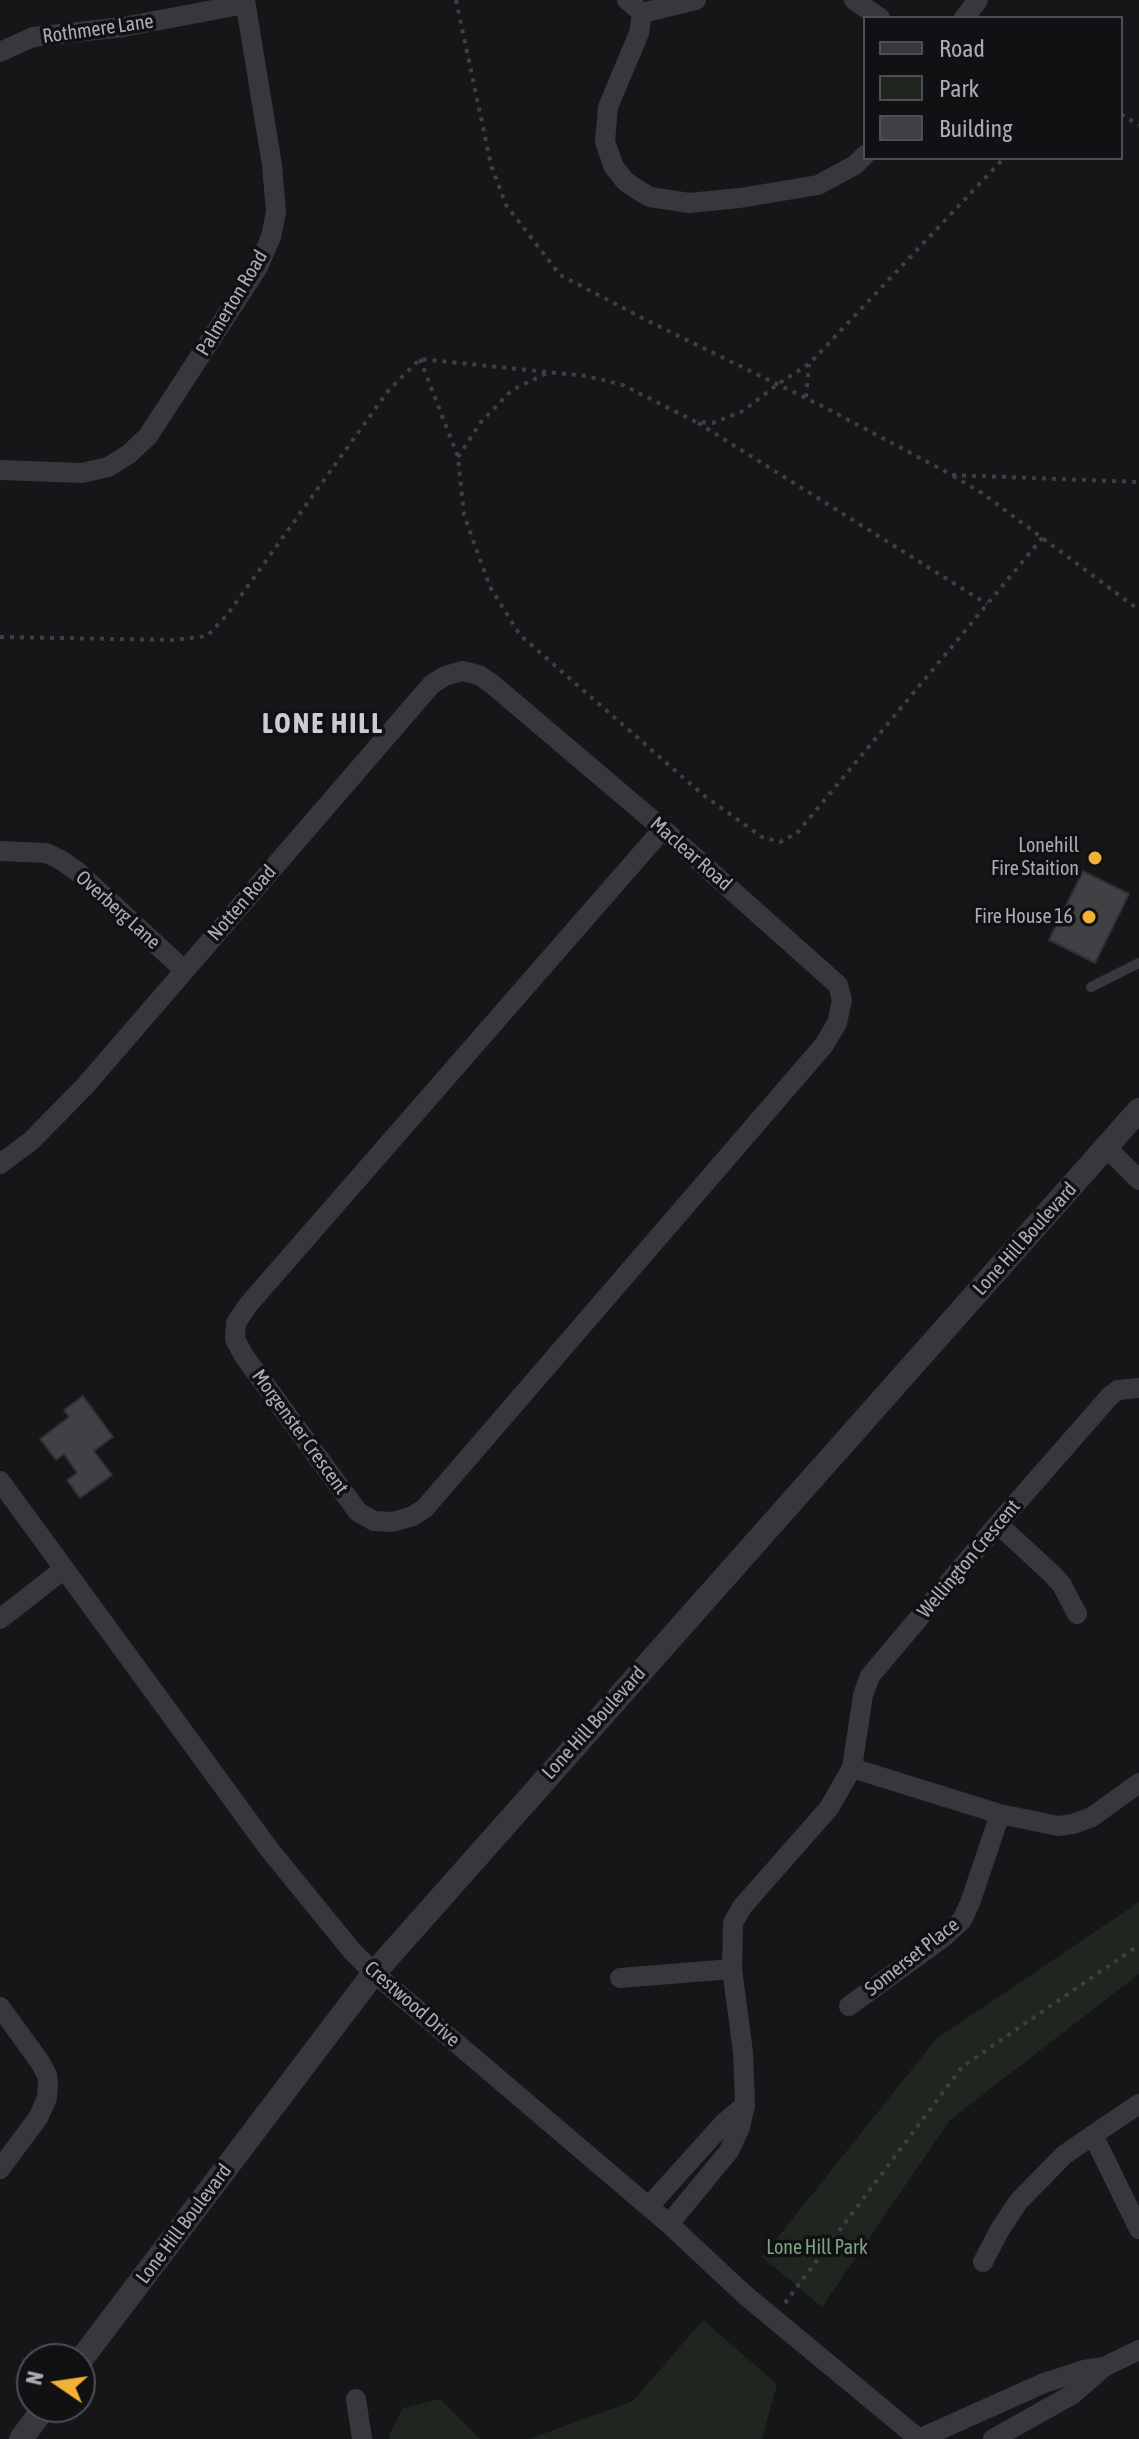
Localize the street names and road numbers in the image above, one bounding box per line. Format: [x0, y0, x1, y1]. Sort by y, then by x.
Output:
street label: Rothmere Lane [41, 9, 155, 49]
street label: Palmerton Road [191, 246, 273, 360]
street label: Maclear Road [645, 812, 737, 896]
street label: Notten Road [203, 860, 281, 946]
street label: Overberg Lane [71, 866, 165, 954]
street label: Lone Hill Boulevard [968, 1178, 1082, 1300]
street label: Morgenster Crescent [247, 1365, 353, 1499]
street label: Wellington Crescent [913, 1495, 1025, 1623]
street label: Lone Hill Boulevard [537, 1662, 651, 1784]
street label: Somerset Place [860, 1913, 964, 2001]
street label: Crestwood Drive [359, 1956, 465, 2052]
street label: Lone Hill Boulevard [131, 2159, 237, 2289]

